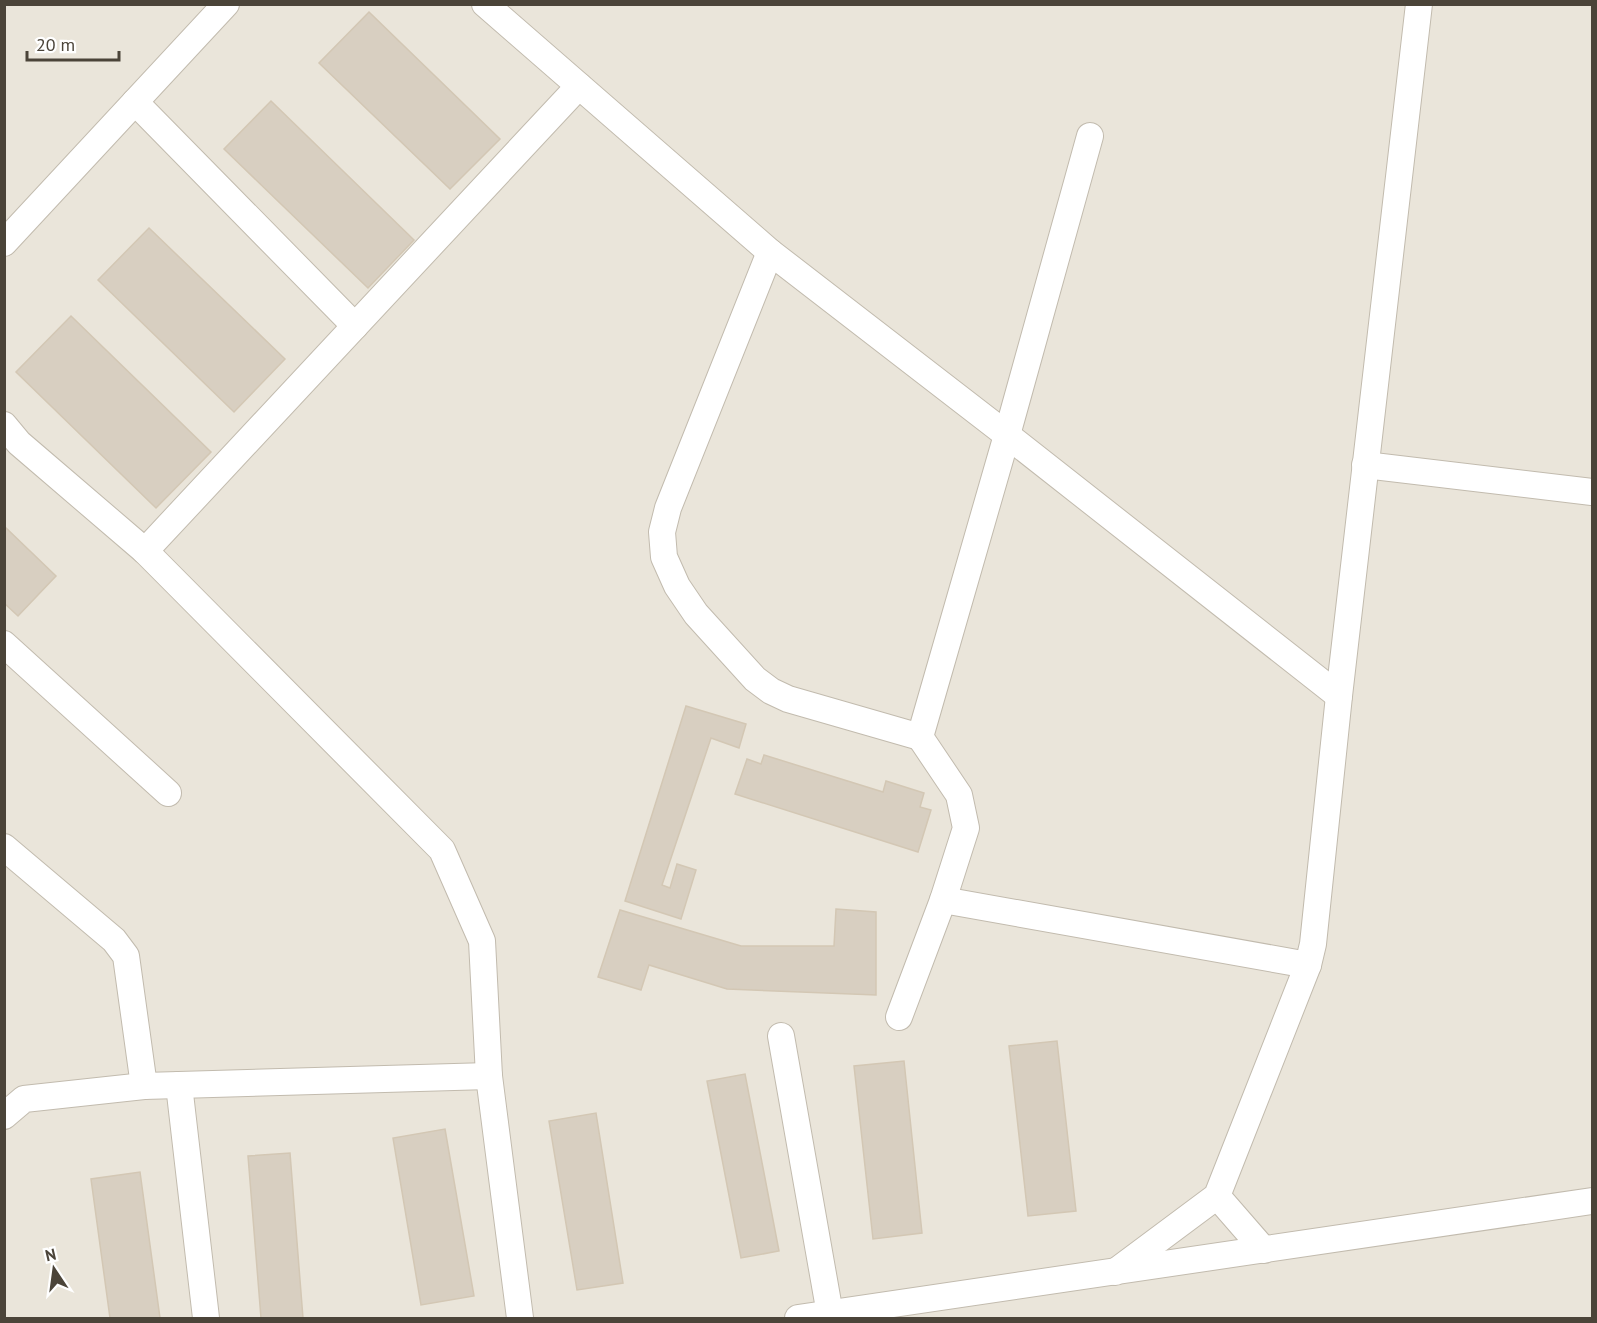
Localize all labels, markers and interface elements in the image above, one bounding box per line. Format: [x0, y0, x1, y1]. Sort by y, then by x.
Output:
scale bar [27, 24, 118, 62]
text: 20 m [36, 33, 75, 56]
north arrow [24, 1239, 84, 1299]
text: N [43, 1243, 58, 1265]

